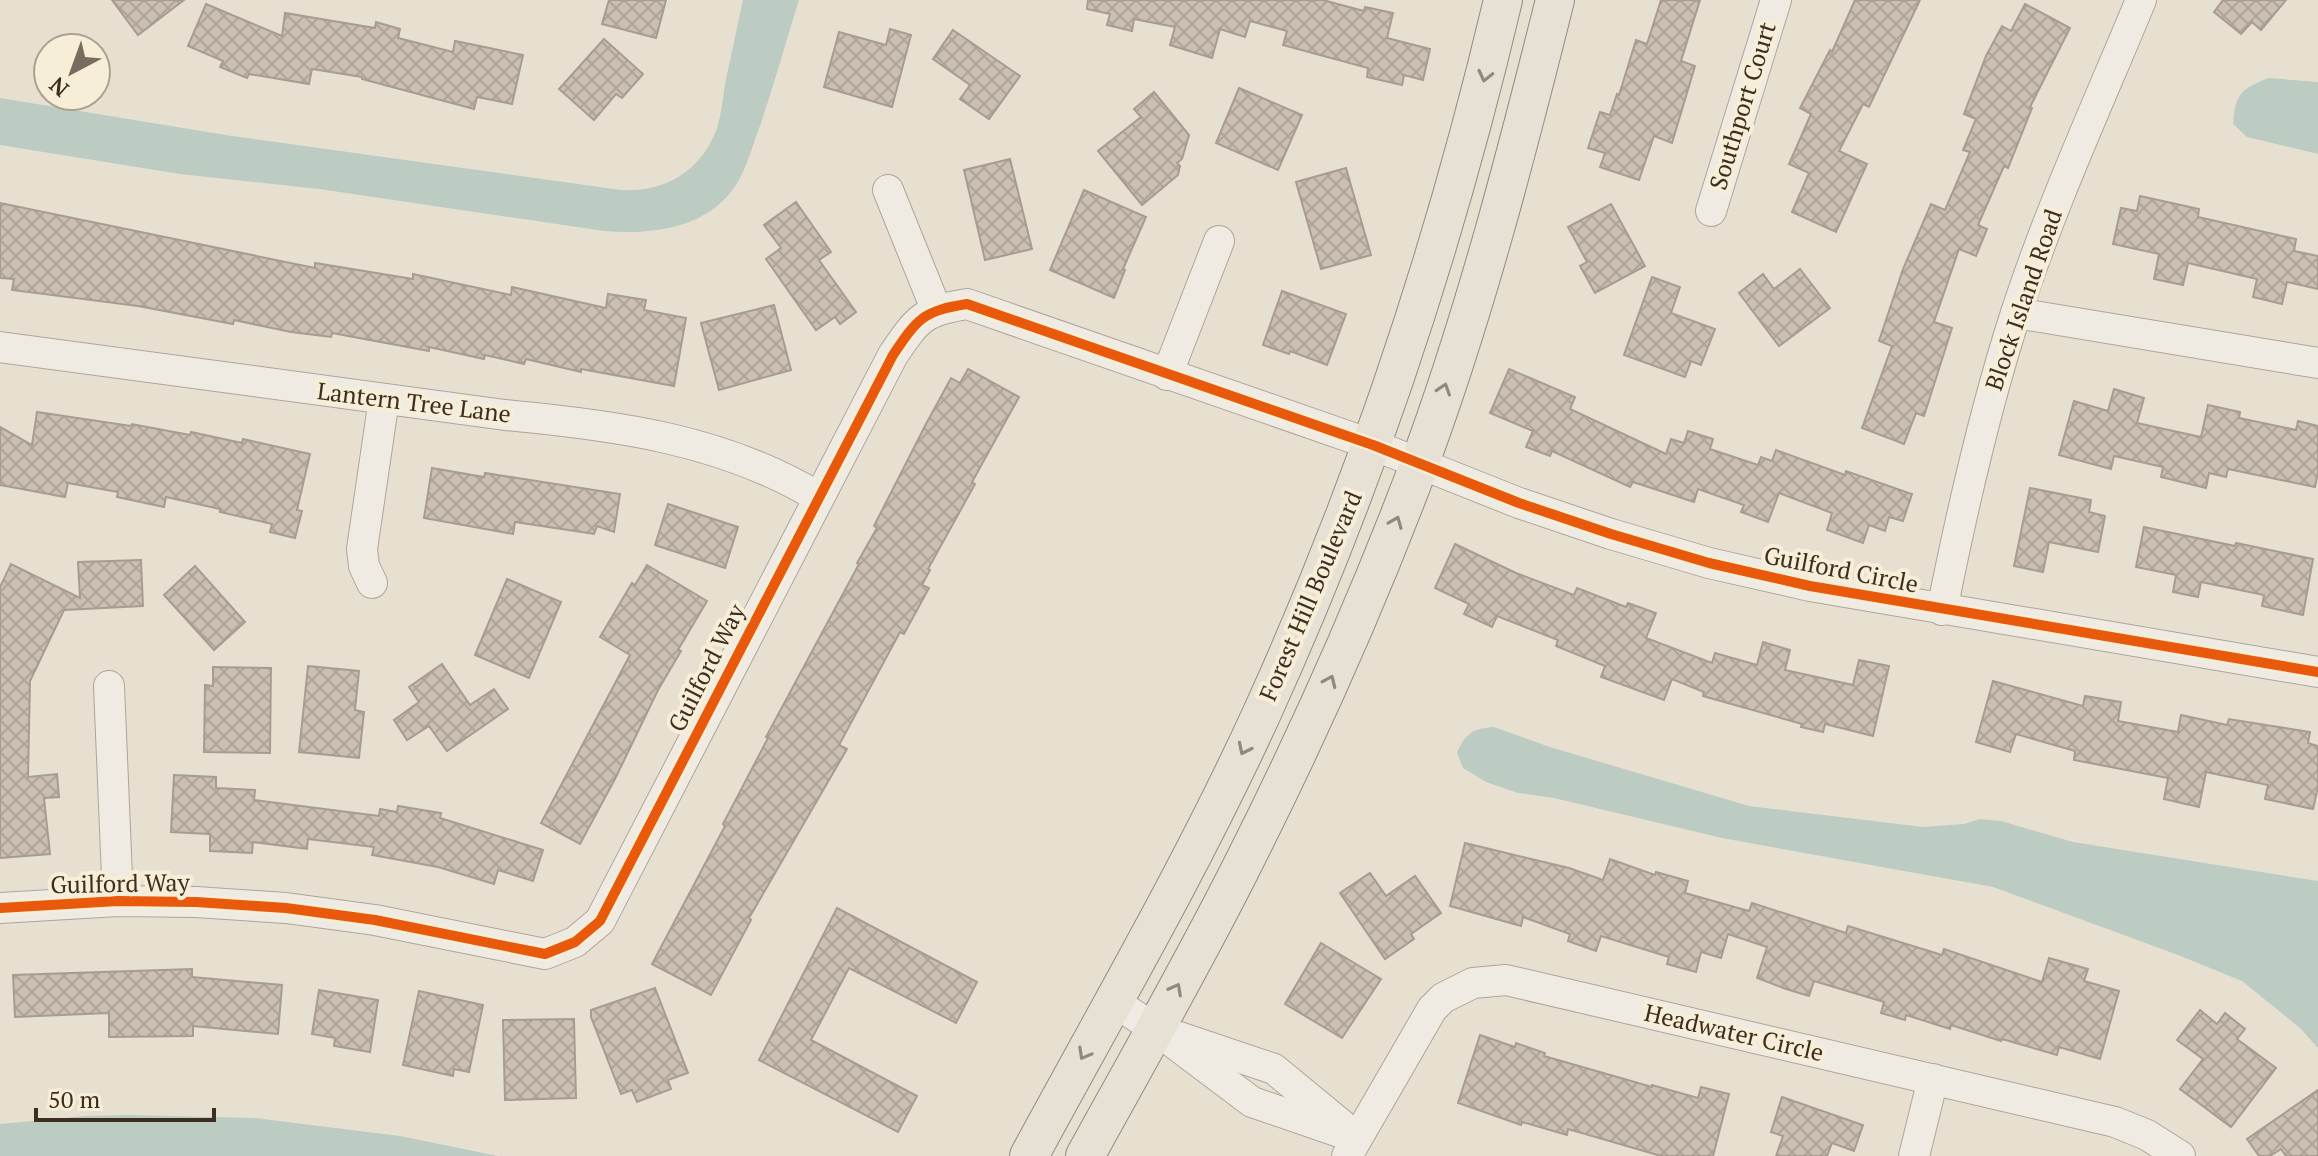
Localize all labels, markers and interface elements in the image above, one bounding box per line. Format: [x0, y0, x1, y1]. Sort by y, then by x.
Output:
street label: Southport Court [1701, 18, 1783, 193]
north arrow [32, 32, 112, 112]
one-way arrow [1477, 69, 1494, 82]
text: N [43, 71, 74, 104]
street label: Block Island Road [1977, 205, 2069, 395]
street label: Lantern Tree Lane [315, 374, 513, 430]
one-way arrow [1434, 383, 1450, 397]
street label: Forest Hill Boulevard [1251, 486, 1369, 706]
one-way arrow [1386, 516, 1403, 530]
street label: Guilford Circle [1761, 538, 1921, 600]
street label: Guilford Way [660, 597, 752, 737]
one-way arrow [1320, 675, 1336, 690]
one-way arrow [1238, 741, 1254, 755]
street label: Guilford Way [50, 866, 191, 900]
one-way arrow [1166, 983, 1182, 998]
street label: Headwater Circle [1641, 996, 1827, 1068]
one-way arrow [1079, 1045, 1094, 1060]
scale bar [36, 1072, 214, 1122]
text: 50 m [48, 1083, 100, 1115]

